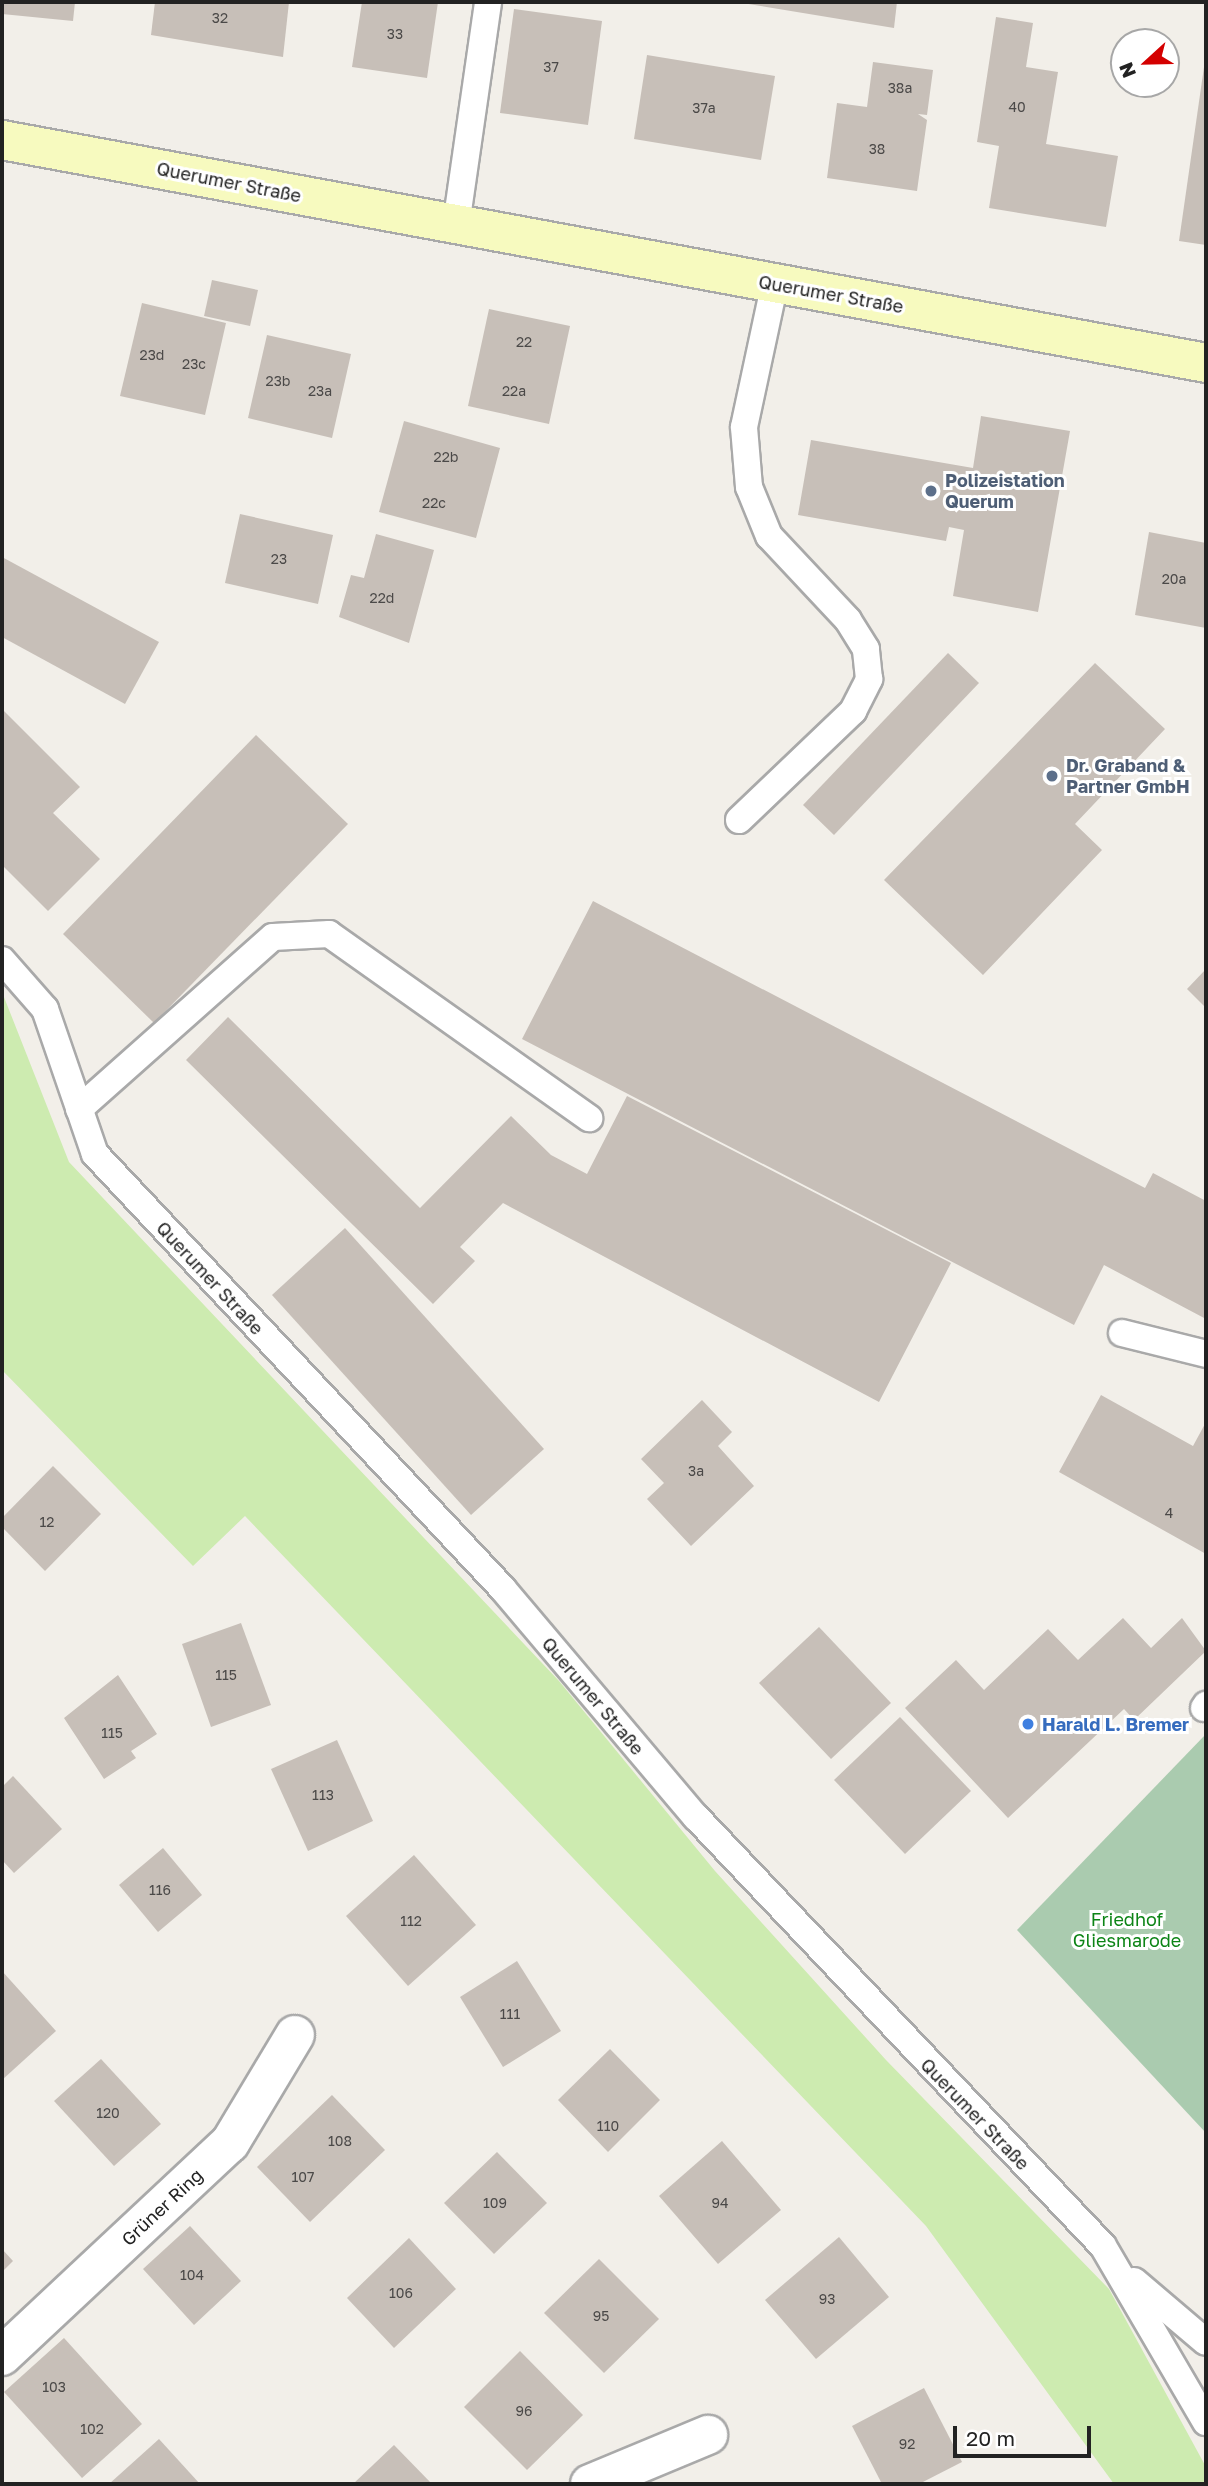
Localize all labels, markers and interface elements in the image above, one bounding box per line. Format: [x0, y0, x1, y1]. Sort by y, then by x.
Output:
house number: 32 [212, 10, 228, 26]
house number: 33 [387, 26, 403, 42]
north arrow [1110, 28, 1180, 98]
house number: 37 [543, 59, 559, 75]
text: N [1114, 59, 1140, 81]
house number: 38a [888, 80, 912, 96]
house number: 40 [1008, 99, 1026, 115]
house number: 37a [692, 100, 716, 116]
house number: 38 [869, 141, 885, 157]
street label: Querumer Straße [155, 157, 303, 207]
street label: Querumer Straße [757, 271, 905, 317]
house number: 22 [516, 334, 532, 350]
house number: 23d [140, 347, 164, 363]
house number: 23c [182, 356, 206, 372]
house number: 23b [266, 373, 290, 389]
house number: 23a [308, 383, 332, 399]
house number: 22a [502, 383, 526, 399]
house number: 22b [434, 449, 458, 465]
place label: Polizeistation Querum [945, 470, 1065, 512]
marker: Polizeistation Querum [923, 483, 939, 499]
house number: 22c [422, 495, 446, 511]
house number: 23 [271, 551, 287, 567]
house number: 20a [1162, 571, 1186, 587]
house number: 22d [370, 590, 394, 606]
place label: Dr. Graband & Partner GmbH [1066, 755, 1190, 798]
marker: Dr. Graband & Partner GmbH [1044, 768, 1060, 784]
street label: Querumer Straße [152, 1217, 268, 1339]
house number: 3a [688, 1463, 704, 1479]
house number: 4 [1165, 1505, 1173, 1521]
house number: 12 [40, 1514, 54, 1530]
street label: Querumer Straße [538, 1633, 648, 1759]
house number: 115 [215, 1667, 237, 1683]
place label: Harald L. Bremer [1042, 1713, 1189, 1735]
marker: Harald L. Bremer [1020, 1716, 1036, 1732]
house number: 115 [101, 1725, 123, 1741]
house number: 113 [312, 1787, 334, 1803]
house number: 116 [149, 1882, 171, 1898]
park label: Friedhof Gliesmarode [1073, 1909, 1181, 1952]
house number: 112 [400, 1913, 422, 1929]
house number: 111 [500, 2006, 520, 2022]
street label: Querumer Straße [916, 2054, 1034, 2174]
house number: 120 [96, 2105, 120, 2121]
house number: 110 [597, 2118, 619, 2134]
house number: 108 [328, 2133, 352, 2149]
street label: Grüner Ring [117, 2164, 207, 2250]
house number: 107 [292, 2169, 314, 2185]
house number: 109 [483, 2195, 507, 2211]
house number: 94 [711, 2195, 729, 2211]
house number: 104 [180, 2267, 204, 2283]
house number: 106 [389, 2285, 413, 2301]
house number: 93 [819, 2291, 835, 2307]
house number: 95 [593, 2308, 609, 2324]
house number: 103 [42, 2379, 66, 2395]
house number: 96 [516, 2403, 532, 2419]
scale bar [956, 2412, 1094, 2456]
house number: 102 [80, 2421, 104, 2437]
text: 20 m [966, 2425, 1015, 2451]
house number: 92 [899, 2436, 915, 2452]

